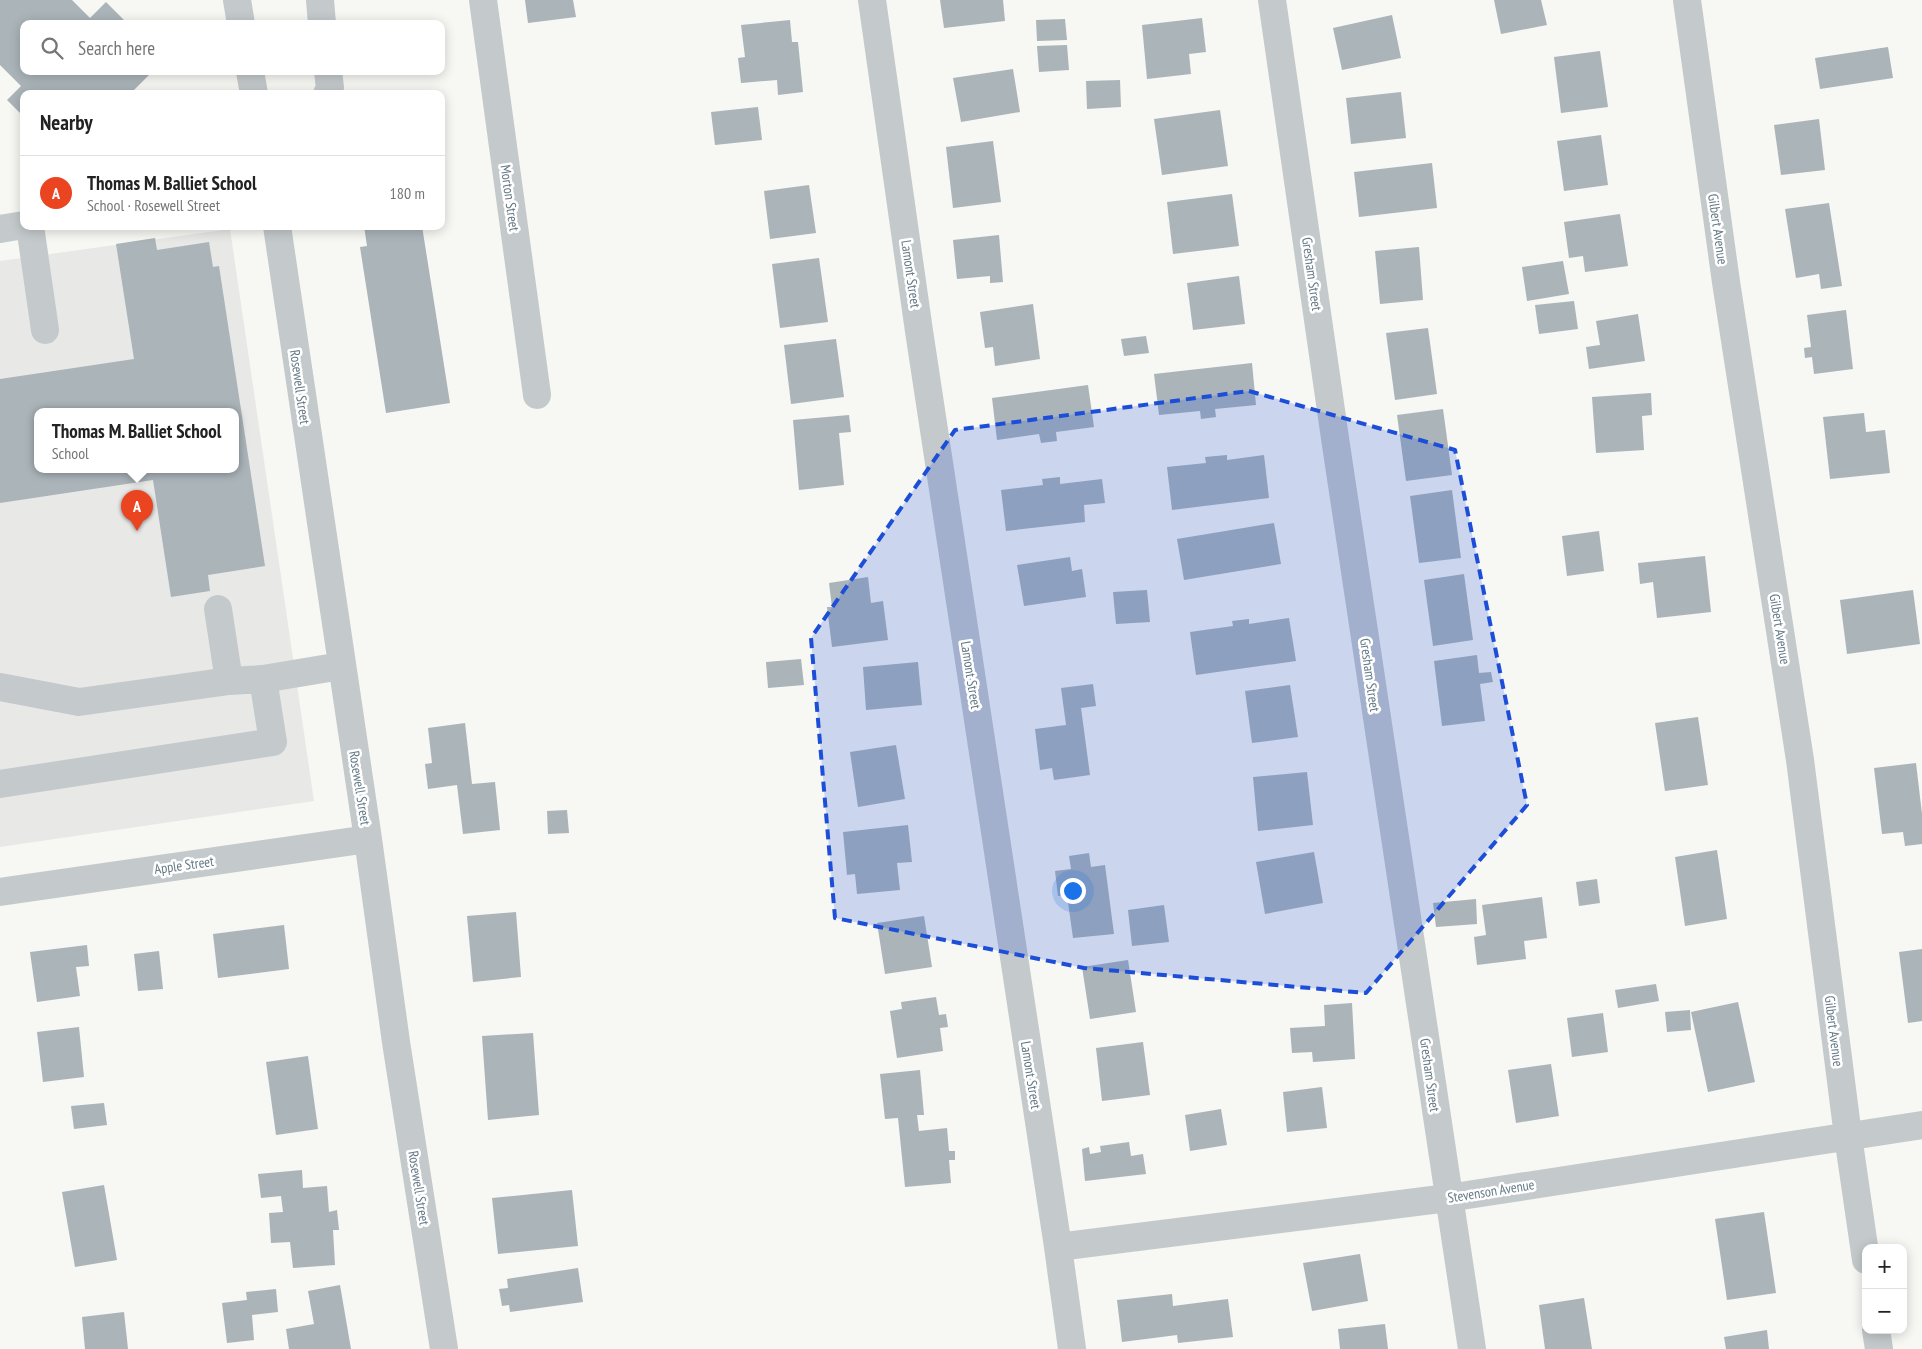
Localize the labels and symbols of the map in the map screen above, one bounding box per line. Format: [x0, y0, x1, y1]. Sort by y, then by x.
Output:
street label: Morton Street [496, 164, 524, 233]
street label: Gilbert Avenue [1704, 193, 1732, 266]
street label: Gresham Street [1298, 236, 1326, 312]
street label: Lamont Street [897, 239, 925, 309]
street label: Rosewell Street [286, 349, 314, 426]
pin: A [121, 490, 153, 531]
street label: Gilbert Avenue [1766, 592, 1794, 666]
street label: Gresham Street [1356, 637, 1384, 713]
street label: Lamont Street [957, 640, 985, 710]
street label: Rosewell Street [345, 750, 375, 827]
street label: Apple Street [153, 852, 215, 878]
your location [1060, 878, 1086, 904]
street label: Gilbert Avenue [1821, 995, 1847, 1068]
street label: Gresham Street [1416, 1037, 1444, 1113]
street label: Lamont Street [1017, 1040, 1045, 1110]
street label: Rosewell Street [404, 1150, 434, 1227]
street label: Stevenson Avenue [1446, 1175, 1536, 1207]

